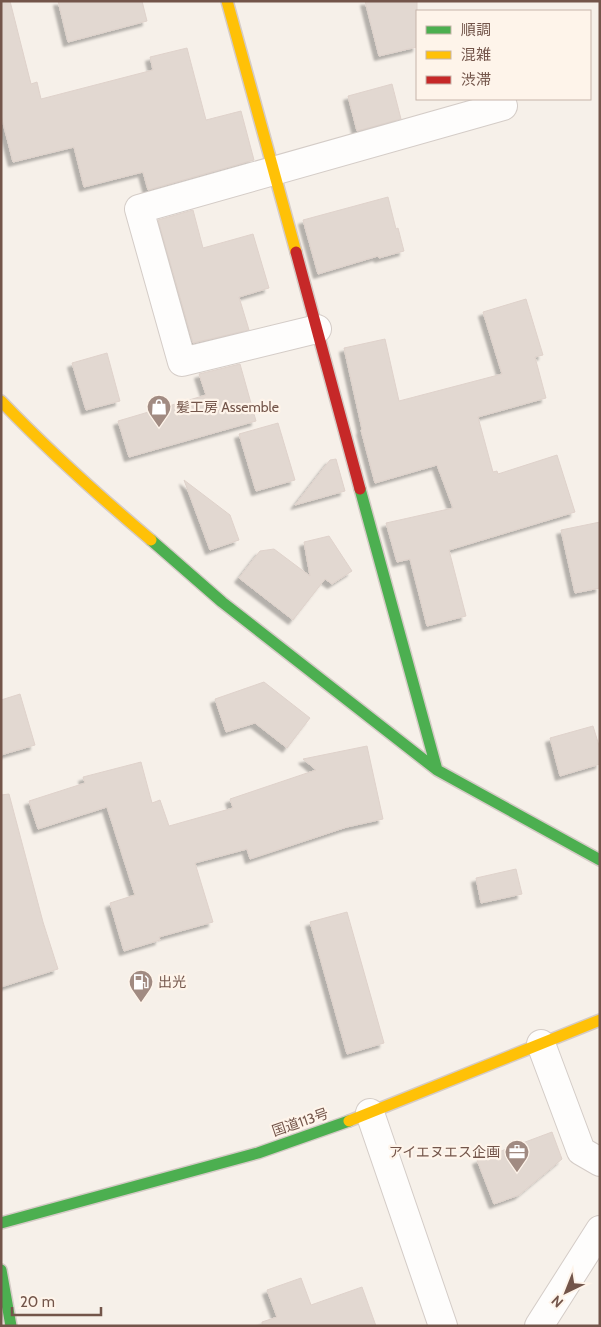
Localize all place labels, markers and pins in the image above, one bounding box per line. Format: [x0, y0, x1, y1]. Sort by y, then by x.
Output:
shop icon: 髪工房 Assemble [146, 394, 172, 428]
place label: 髪工房 Assemble [176, 398, 279, 416]
fuel station icon: 出光 [128, 969, 154, 1003]
place label: 出光 [158, 973, 186, 991]
office icon: アイエヌエス企画 [504, 1139, 530, 1173]
place label: アイエヌエス企画 [389, 1143, 500, 1161]

